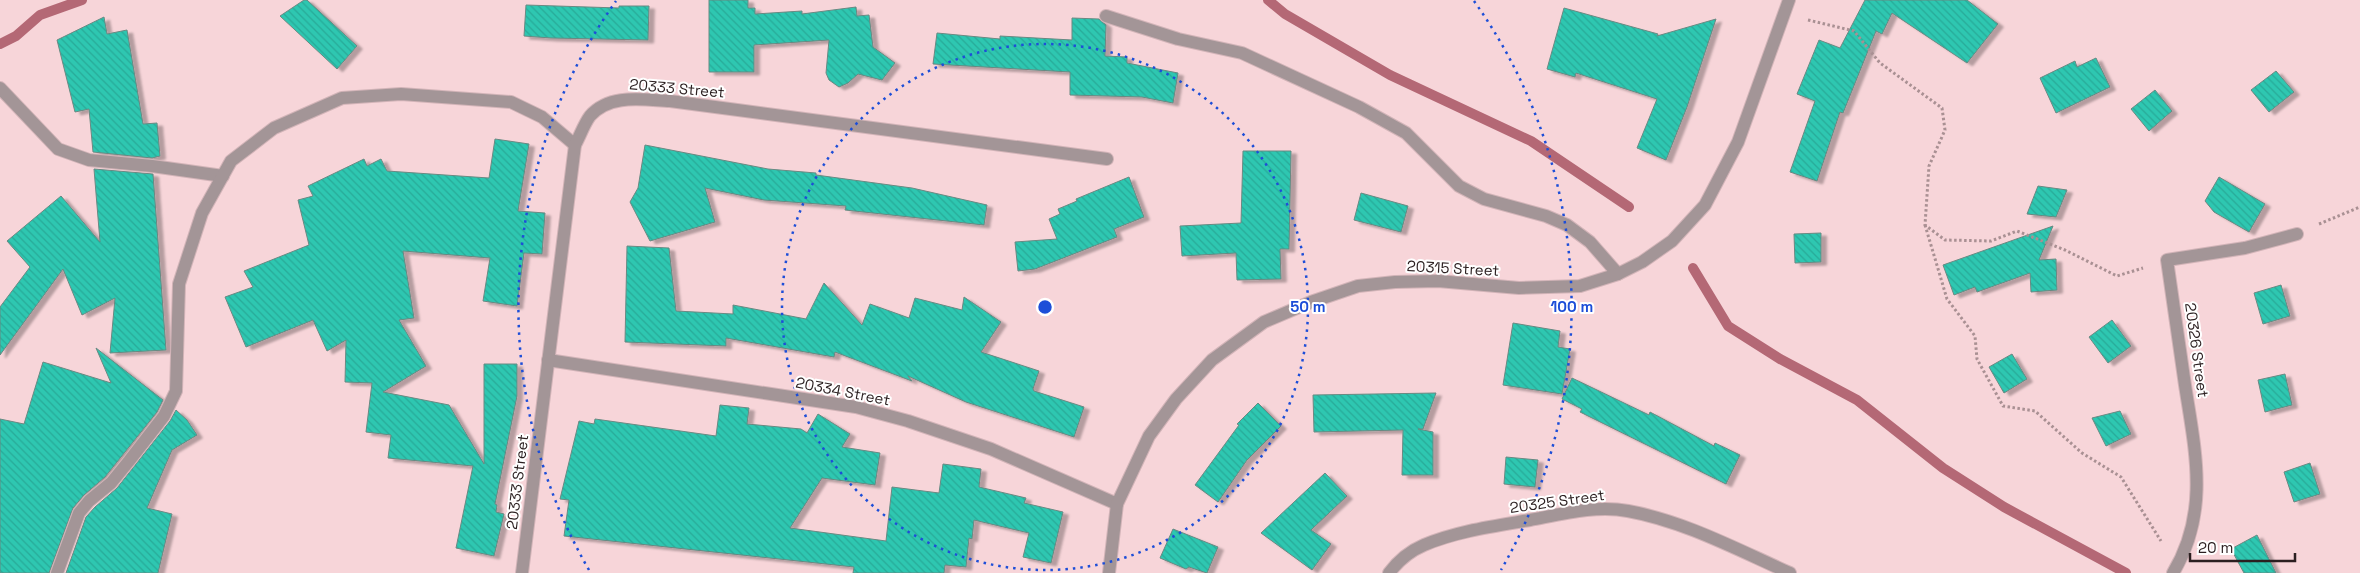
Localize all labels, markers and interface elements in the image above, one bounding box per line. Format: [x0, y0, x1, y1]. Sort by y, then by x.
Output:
street label: 20333 Street [629, 74, 726, 102]
street label: 20315 Street [1406, 256, 1500, 280]
text: 50 m [1290, 297, 1326, 316]
text: 100 m [1551, 297, 1593, 316]
centre of rings [1036, 298, 1054, 316]
street label: 20326 Street [2181, 301, 2213, 399]
street label: 20334 Street [794, 373, 892, 409]
street label: 20333 Street [502, 433, 532, 531]
street label: 20325 Street [1508, 485, 1606, 517]
scale bar [2190, 530, 2295, 562]
text: 20 m [2198, 538, 2233, 557]

